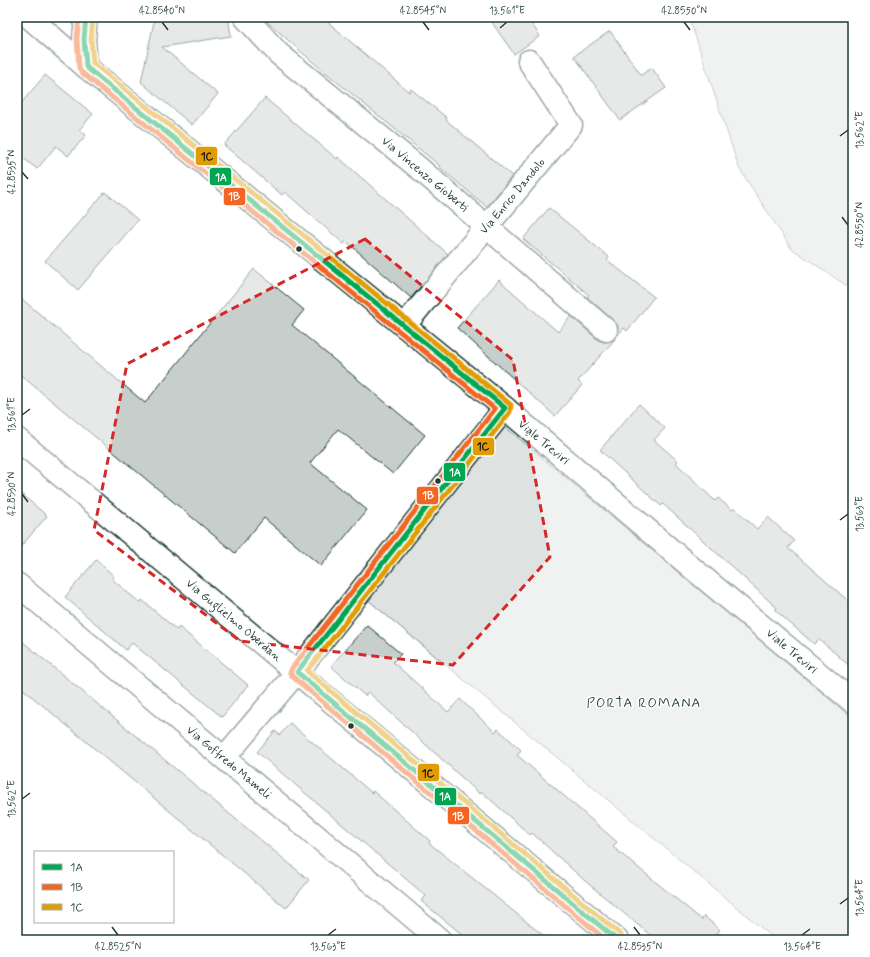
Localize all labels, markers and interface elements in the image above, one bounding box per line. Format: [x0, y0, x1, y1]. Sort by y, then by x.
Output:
text: 42.8540°N [139, 4, 185, 18]
text: 42.8545°N [400, 4, 447, 18]
text: 13.561°E [489, 4, 525, 18]
text: 42.8550°N [661, 4, 707, 18]
text: 13.562°E [853, 111, 867, 149]
street label: Via Vincenzo Gioberti [378, 134, 471, 216]
line badge: 1C [195, 146, 218, 166]
text: 42.8535°N [5, 149, 19, 194]
text: 1C [201, 150, 214, 164]
street label: Via Enrico Dandolo [476, 155, 549, 238]
line badge: 1A [209, 167, 232, 186]
text: 1A [215, 171, 227, 185]
line badge: 1B [223, 187, 246, 206]
text: 1B [228, 190, 240, 204]
text: 42.8550°N [853, 202, 867, 248]
unlabelled marker [294, 244, 304, 254]
text: 13.561°E [5, 397, 19, 433]
street label: Viale Treviri [514, 417, 573, 469]
line badge: 1C [472, 437, 495, 456]
text: 1C [477, 440, 490, 454]
line badge: 1A [443, 462, 466, 482]
text: 1A [449, 466, 461, 480]
text: 42.8530°N [5, 472, 19, 516]
unlabelled marker [433, 476, 443, 486]
line badge: 1B [416, 486, 439, 505]
text: 1B [422, 489, 434, 503]
text: 13.563°E [853, 496, 867, 532]
street label: Via Guglielmo Oberdan [181, 576, 285, 667]
street label: Viale Treviri [762, 626, 821, 678]
district label: PORTA ROMANA [587, 694, 701, 712]
unlabelled marker [346, 721, 356, 731]
street label: Via Goffredo Mameli [183, 722, 274, 803]
line badge: 1C [417, 763, 440, 782]
text: 1C [422, 767, 435, 781]
text: 13.562°E [5, 780, 19, 818]
line badge: 1A [434, 787, 457, 806]
text: 1A [439, 790, 451, 804]
line badge: 1B [447, 806, 470, 825]
text: 1B [452, 810, 464, 824]
legend [34, 851, 174, 923]
text: 1A [70, 860, 83, 876]
text: 13.564°E [853, 879, 867, 917]
text: 1B [70, 880, 83, 896]
text: 1C [70, 900, 84, 916]
text: 42.8525°N [95, 940, 142, 954]
text: 13.563°E [310, 940, 346, 954]
text: 42.8535°N [618, 940, 663, 954]
text: 13.564°E [783, 940, 821, 954]

